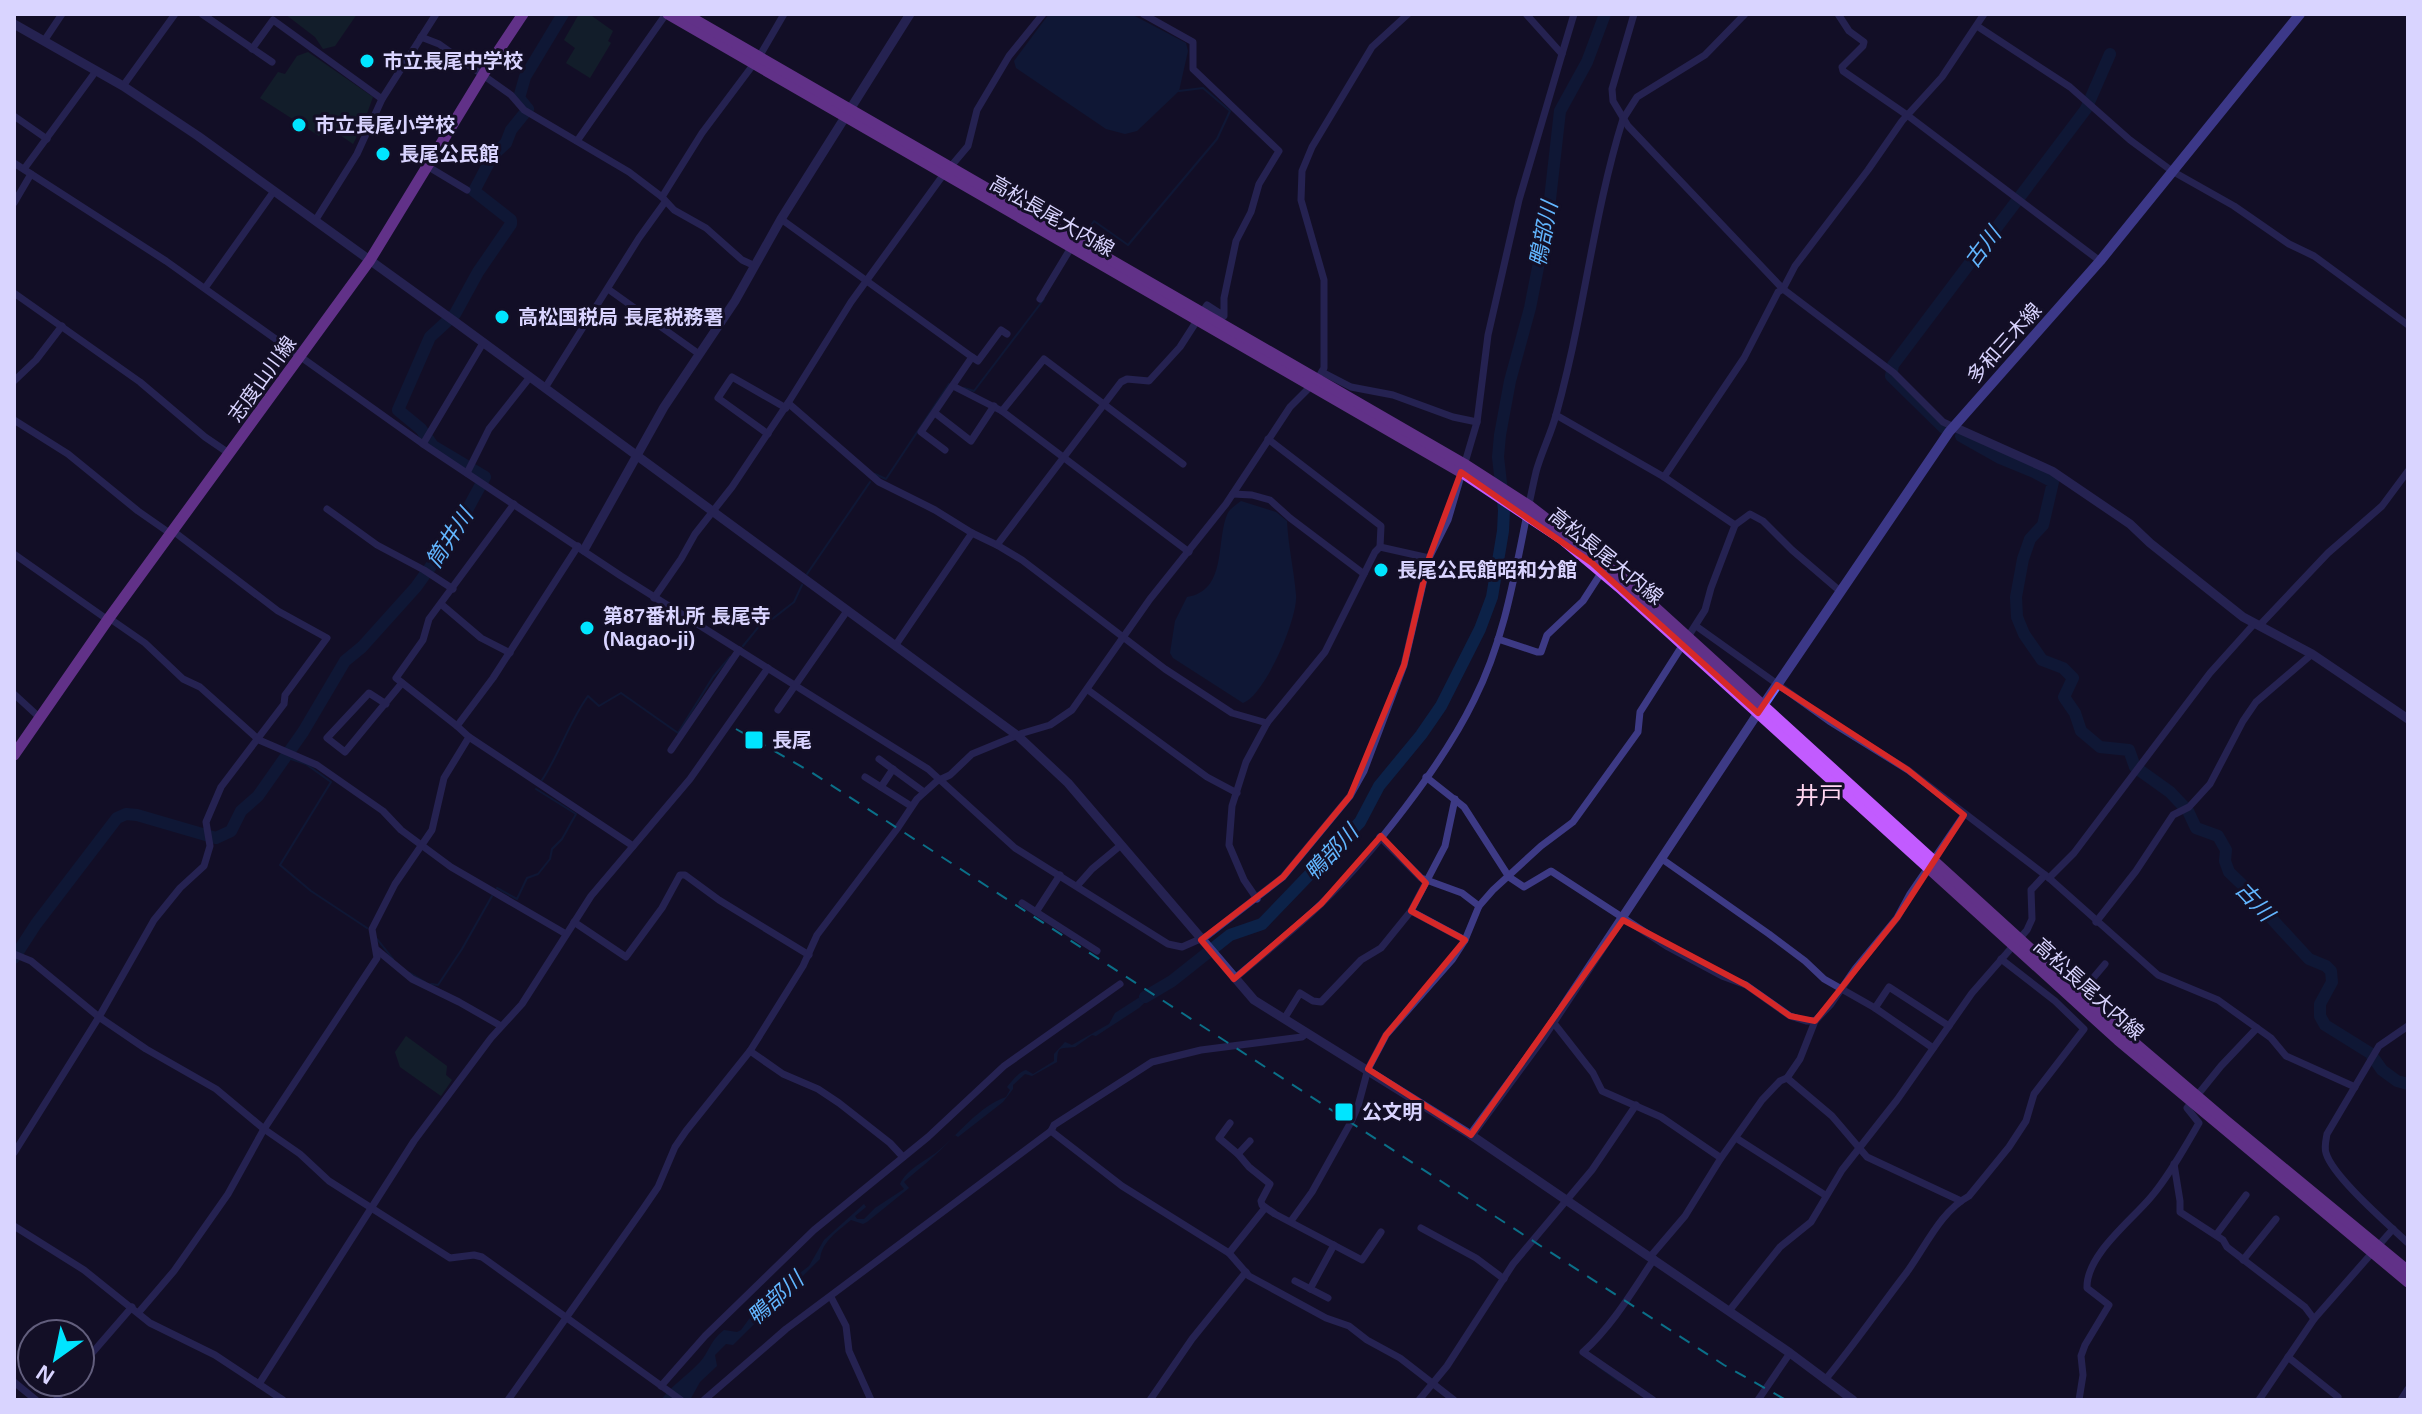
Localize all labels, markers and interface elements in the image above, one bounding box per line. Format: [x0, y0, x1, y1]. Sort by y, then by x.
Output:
place label: 市立長尾中学校 [383, 50, 523, 72]
marker: 市立長尾中学校 [358, 52, 376, 70]
place label: 市立長尾小学校 [315, 114, 455, 136]
marker: 市立長尾小学校 [290, 116, 308, 134]
place label: 長尾公民館 [399, 143, 499, 165]
marker: 長尾公民館 [374, 145, 392, 163]
street label: 高松長尾大内線 [986, 171, 1118, 261]
water label: 鴨部川 [1525, 197, 1562, 269]
water label: 古川 [1959, 221, 2007, 272]
street label: 多和三木線 [1962, 298, 2046, 388]
place label: 高松国税局 長尾税務署 [518, 306, 724, 328]
marker: 高松国税局 長尾税務署 [493, 308, 511, 326]
street label: 志度山川線 [224, 332, 300, 426]
water label: 筒井川 [421, 502, 479, 573]
street label: 高松長尾大内線 [1545, 503, 1667, 609]
place label: 長尾公民館昭和分館 [1397, 559, 1577, 581]
marker: 長尾公民館昭和分館 [1372, 561, 1390, 579]
place label: 第87番札所 長尾寺 (Nagao-ji) [603, 605, 771, 650]
marker: 第87番札所 長尾寺 (Nagao-ji) [578, 619, 596, 637]
marker: 長尾 [743, 729, 765, 751]
place label: 長尾 [772, 729, 812, 751]
district label: 井戸 [1795, 782, 1843, 809]
water label: 鴨部川 [1300, 818, 1364, 885]
water label: 古川 [2230, 877, 2280, 927]
street label: 高松長尾大内線 [2030, 934, 2148, 1044]
marker: 公文明 [1333, 1101, 1355, 1123]
place label: 公文明 [1362, 1101, 1422, 1123]
water label: 鴨部川 [742, 1266, 810, 1330]
north arrow [16, 1318, 96, 1398]
text: N [32, 1360, 59, 1389]

